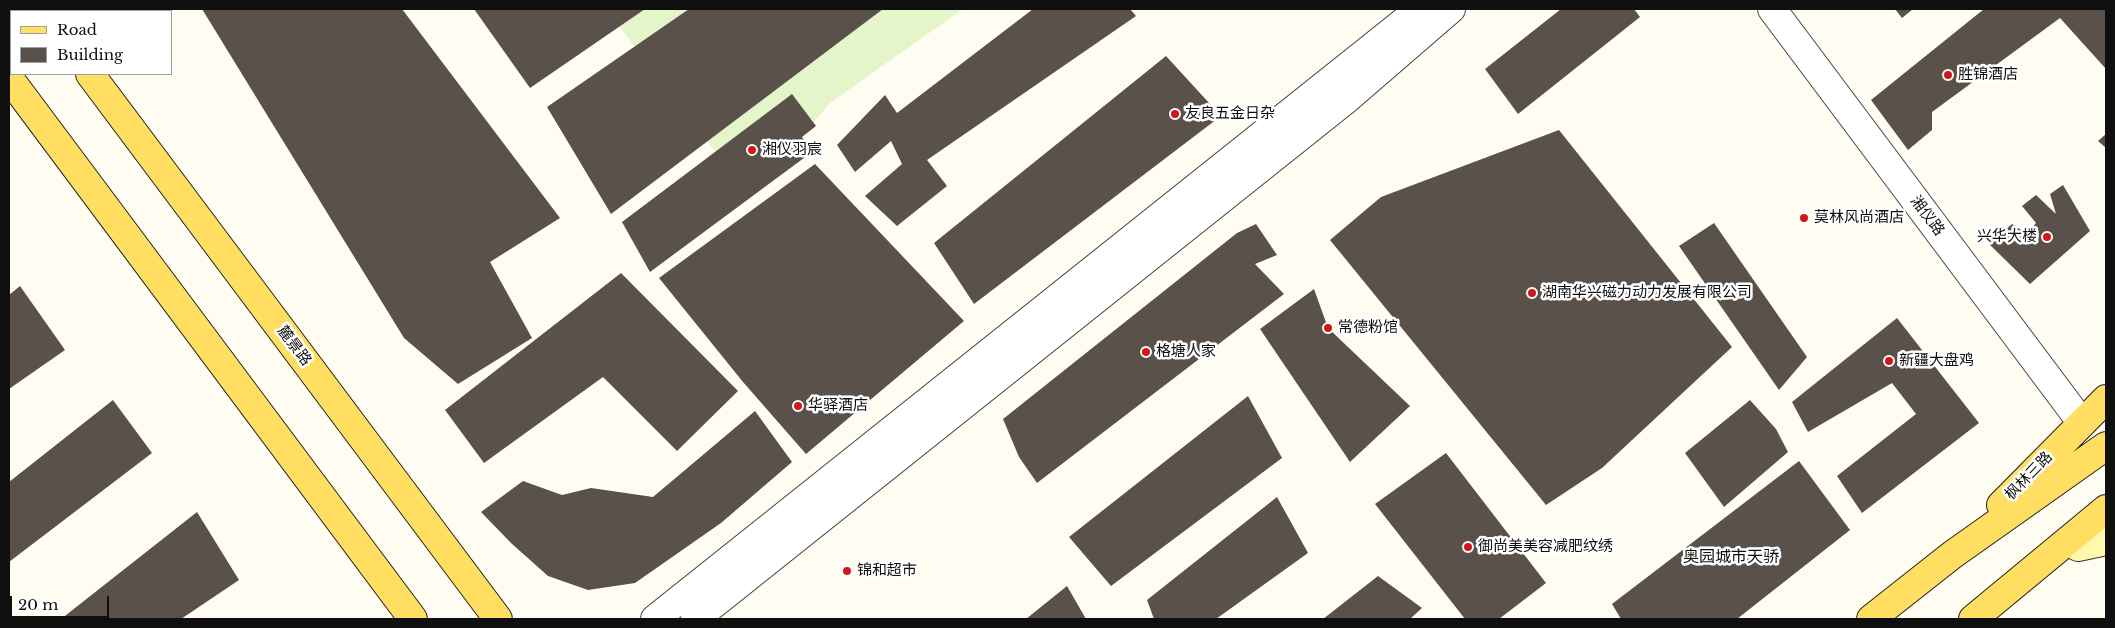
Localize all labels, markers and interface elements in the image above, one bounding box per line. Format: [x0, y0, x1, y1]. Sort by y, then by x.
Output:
legend [10, 10, 172, 75]
text: Road [57, 20, 97, 39]
text: Building [57, 45, 123, 64]
place label: 胜锦酒店 [1958, 66, 2018, 84]
marker: 胜锦酒店 [1942, 69, 1954, 81]
place label: 友良五金日杂 [1185, 105, 1275, 123]
marker: 友良五金日杂 [1169, 108, 1181, 120]
place label: 湘仪羽宸 [762, 141, 822, 159]
marker: 湘仪羽宸 [746, 144, 758, 156]
street label: 湘仪路 [1906, 193, 1948, 239]
place label: 莫林风尚酒店 [1814, 209, 1904, 227]
marker: 莫林风尚酒店 [1798, 212, 1810, 224]
place label: 兴华大楼 [1977, 228, 2037, 246]
marker: 兴华大楼 [2041, 231, 2053, 243]
place label: 湖南华兴磁力动力发展有限公司 [1542, 284, 1752, 302]
marker: 湖南华兴磁力动力发展有限公司 [1526, 287, 1538, 299]
place label: 常德粉馆 [1338, 319, 1398, 337]
marker: 常德粉馆 [1322, 322, 1334, 334]
street label: 麓景路 [273, 323, 315, 369]
place label: 格塘人家 [1156, 343, 1216, 361]
marker: 格塘人家 [1140, 346, 1152, 358]
place label: 新疆大盘鸡 [1899, 352, 1974, 370]
marker: 新疆大盘鸡 [1883, 355, 1895, 367]
place label: 华驿酒店 [808, 397, 868, 415]
marker: 华驿酒店 [792, 400, 804, 412]
street label: 枫林三路 [2002, 448, 2056, 504]
place label: 御尚美美容减肥纹绣 [1478, 538, 1613, 556]
marker: 御尚美美容减肥纹绣 [1462, 541, 1474, 553]
district label: 奥园城市天骄 [1683, 547, 1779, 567]
place label: 锦和超市 [857, 562, 917, 580]
marker: 锦和超市 [841, 565, 853, 577]
scale bar [12, 586, 111, 618]
text: 20 m [18, 595, 58, 614]

